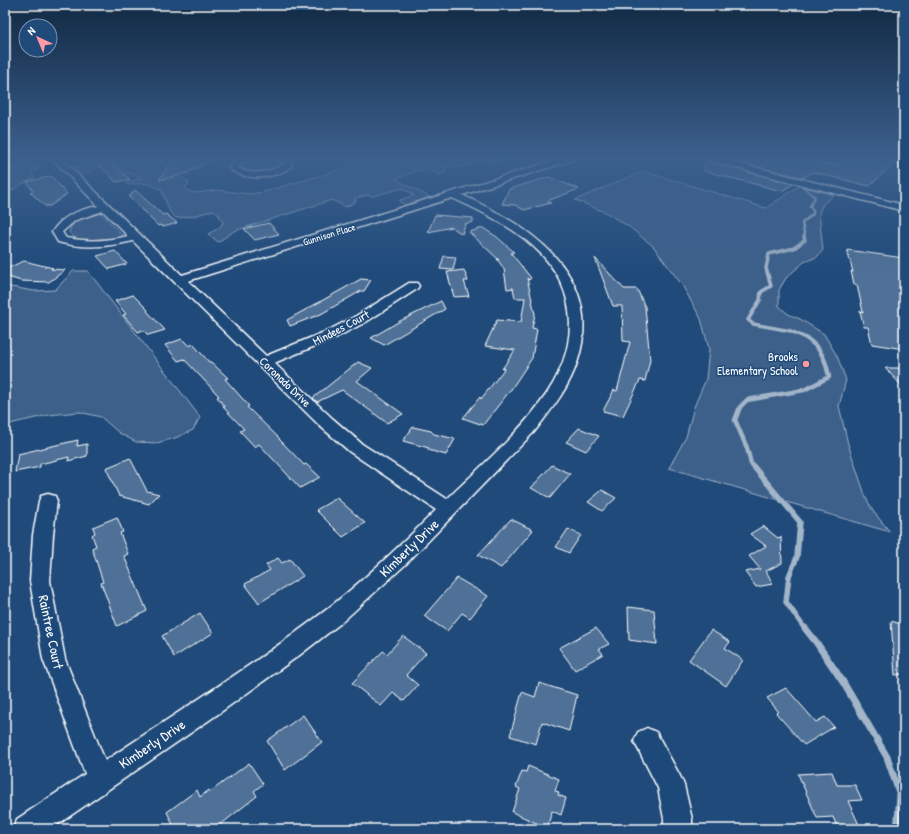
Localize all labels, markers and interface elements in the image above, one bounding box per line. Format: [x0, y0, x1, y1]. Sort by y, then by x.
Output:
north arrow [18, 18, 58, 58]
text: N [24, 24, 38, 38]
street label: Gunnison Place [301, 220, 357, 249]
street label: Mindees Court [309, 305, 373, 350]
place label: Brooks Elementary School [717, 348, 799, 379]
street label: Coronado Drive [256, 353, 315, 411]
marker: Brooks Elementary School [801, 359, 811, 369]
street label: Kimberly Drive [375, 514, 444, 582]
street label: Raintree Court [34, 593, 69, 671]
street label: Kimberly Drive [115, 714, 189, 774]

